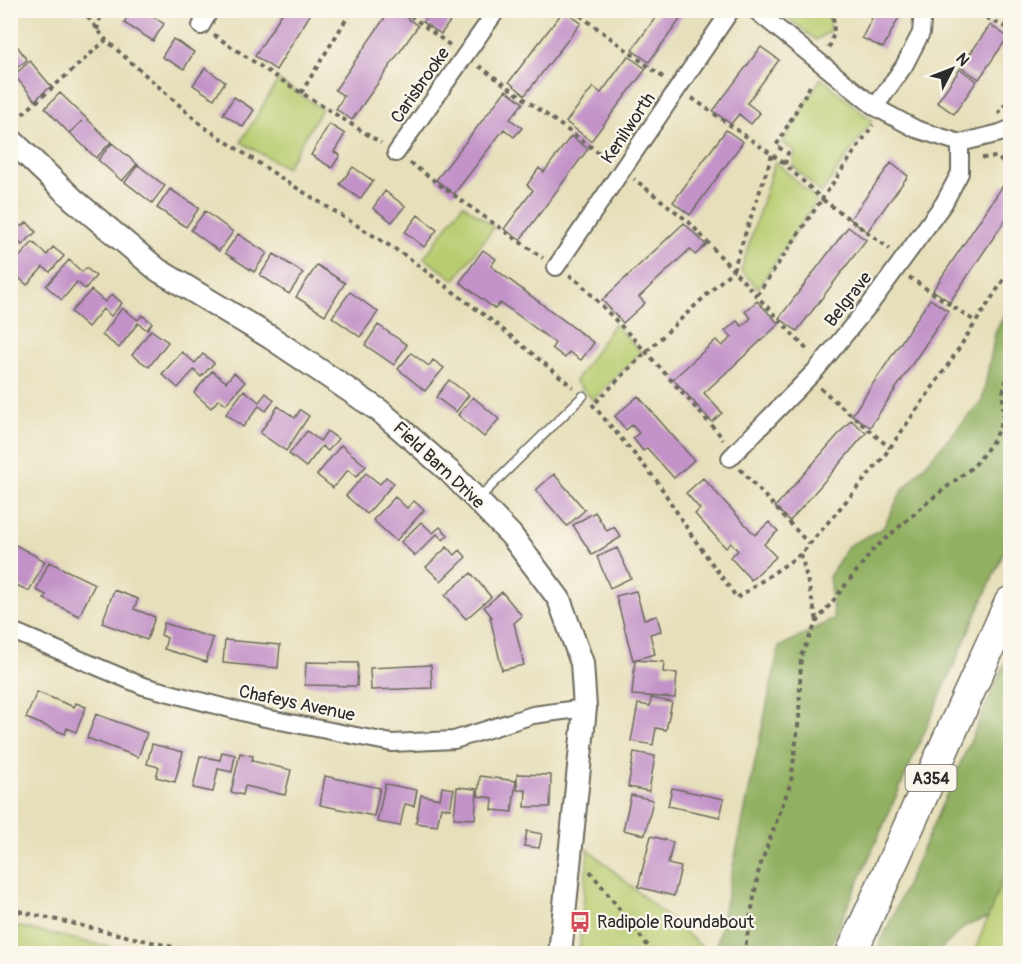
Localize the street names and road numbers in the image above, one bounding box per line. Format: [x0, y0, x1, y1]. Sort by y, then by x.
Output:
street label: Carisbrooke [386, 43, 455, 128]
street label: Kenilworth [596, 88, 661, 168]
street label: Belgrave [820, 267, 877, 332]
street label: Field Barn Drive [388, 417, 490, 514]
street label: Chafeys Avenue [237, 680, 357, 727]
road number: A354 [906, 765, 956, 791]

